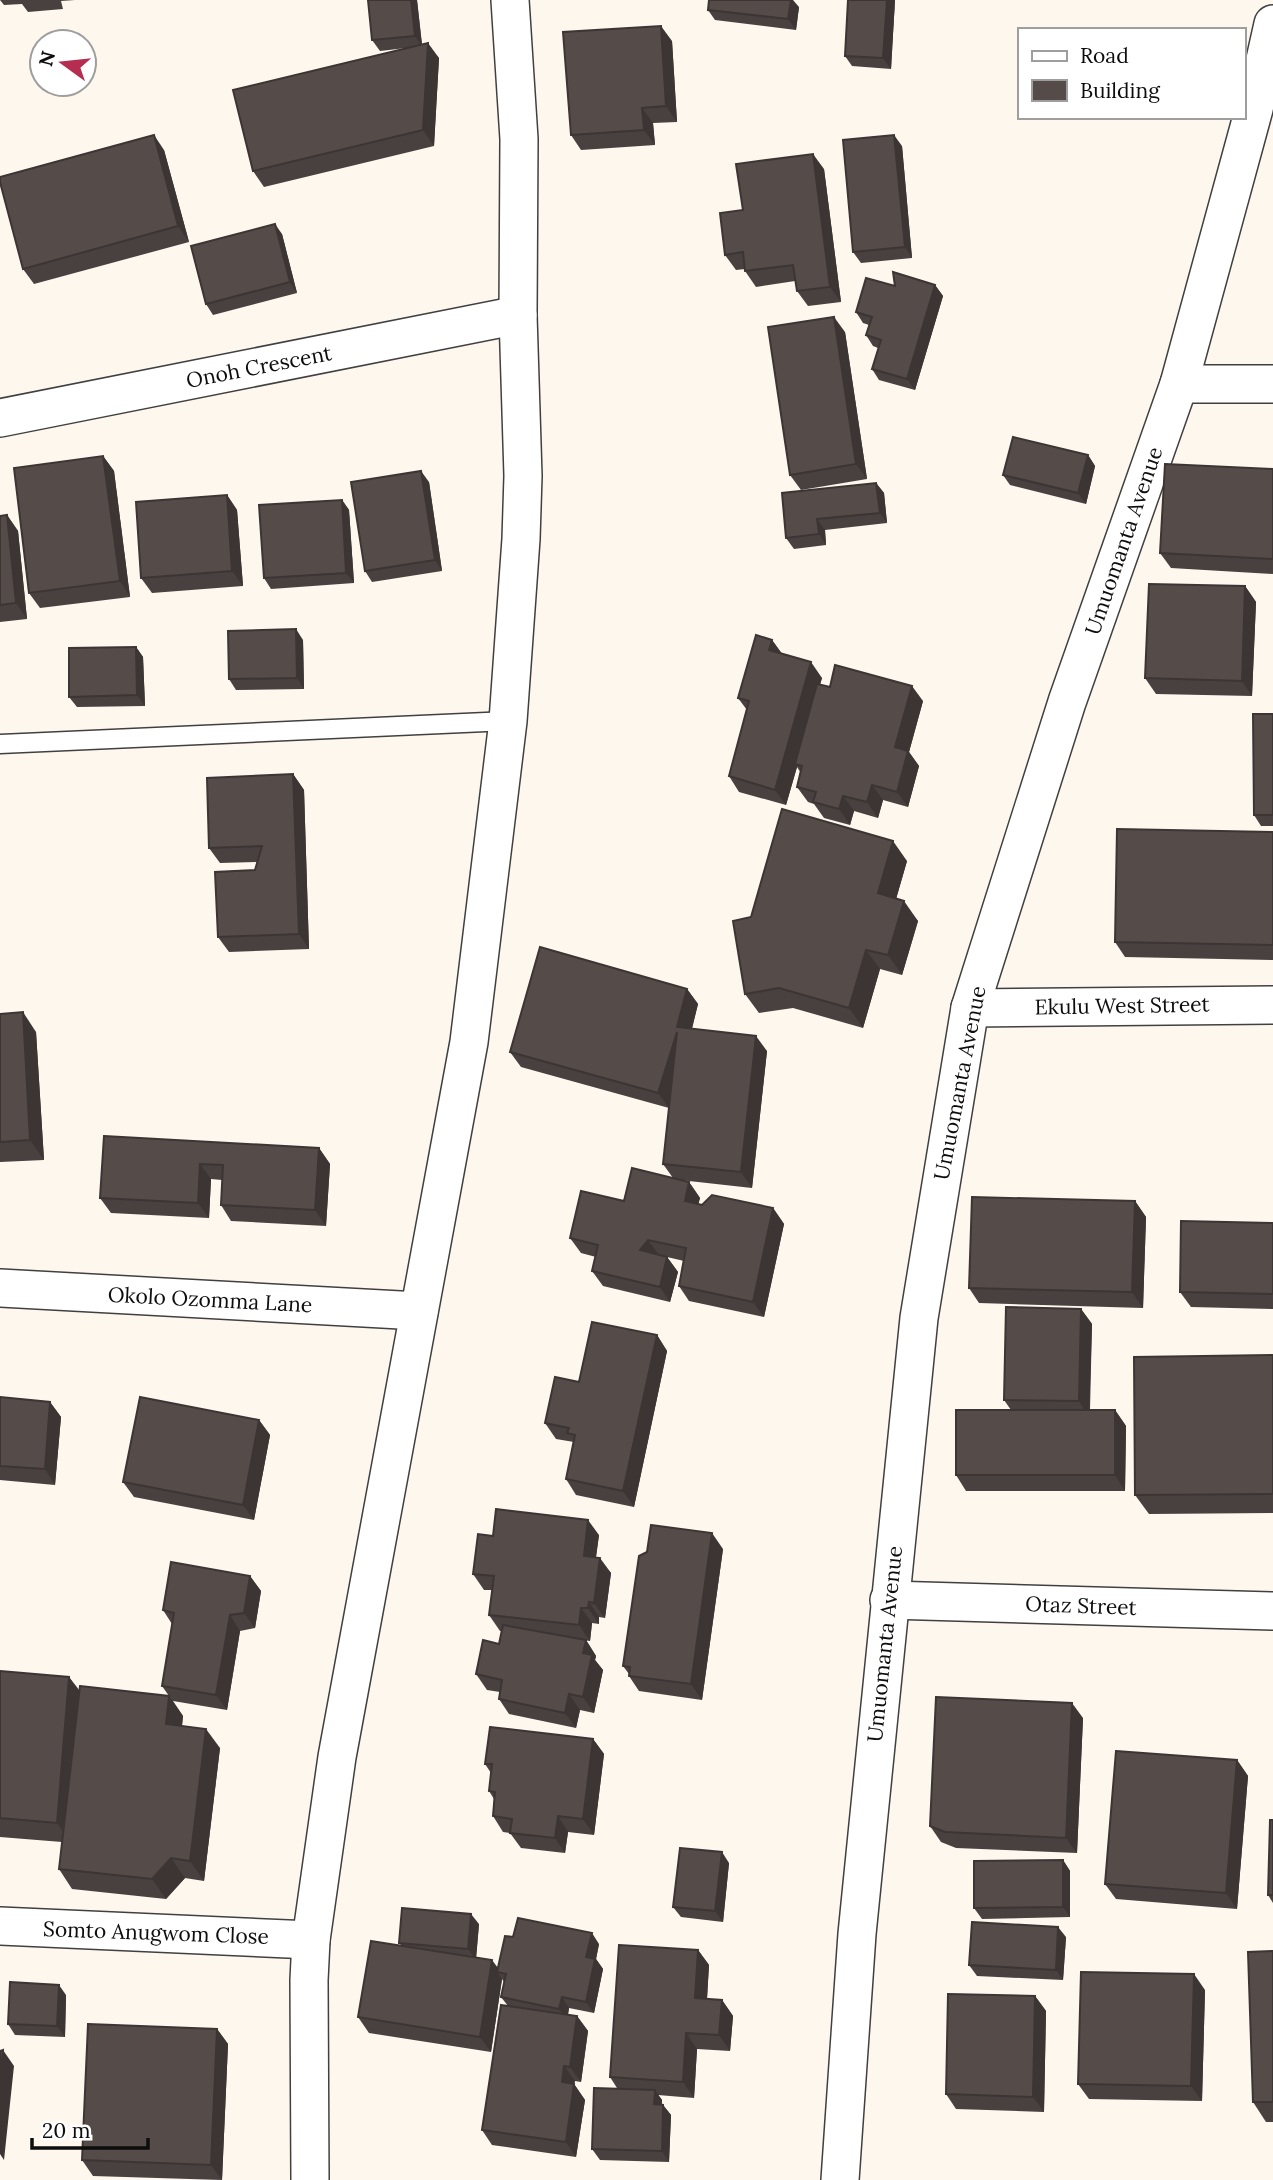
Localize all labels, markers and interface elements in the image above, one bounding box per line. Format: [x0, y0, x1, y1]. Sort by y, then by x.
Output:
north arrow [28, 28, 98, 98]
legend [1018, 28, 1245, 119]
text: Road [1080, 42, 1129, 69]
text: N [33, 48, 60, 69]
text: Building [1080, 77, 1160, 104]
street label: Onoh Crescent [184, 339, 335, 394]
street label: Umuomanta Avenue [1079, 443, 1168, 639]
street label: Umuomanta Avenue [927, 983, 992, 1182]
street label: Ekulu West Street [1034, 990, 1211, 1021]
street label: Okolo Ozomma Lane [107, 1281, 313, 1318]
street label: Umuomanta Avenue [861, 1544, 908, 1743]
street label: Otaz Street [1025, 1590, 1138, 1621]
street label: Somto Anugwom Close [43, 1915, 269, 1950]
scale bar [32, 2106, 147, 2150]
text: 20 m [42, 2117, 91, 2144]

